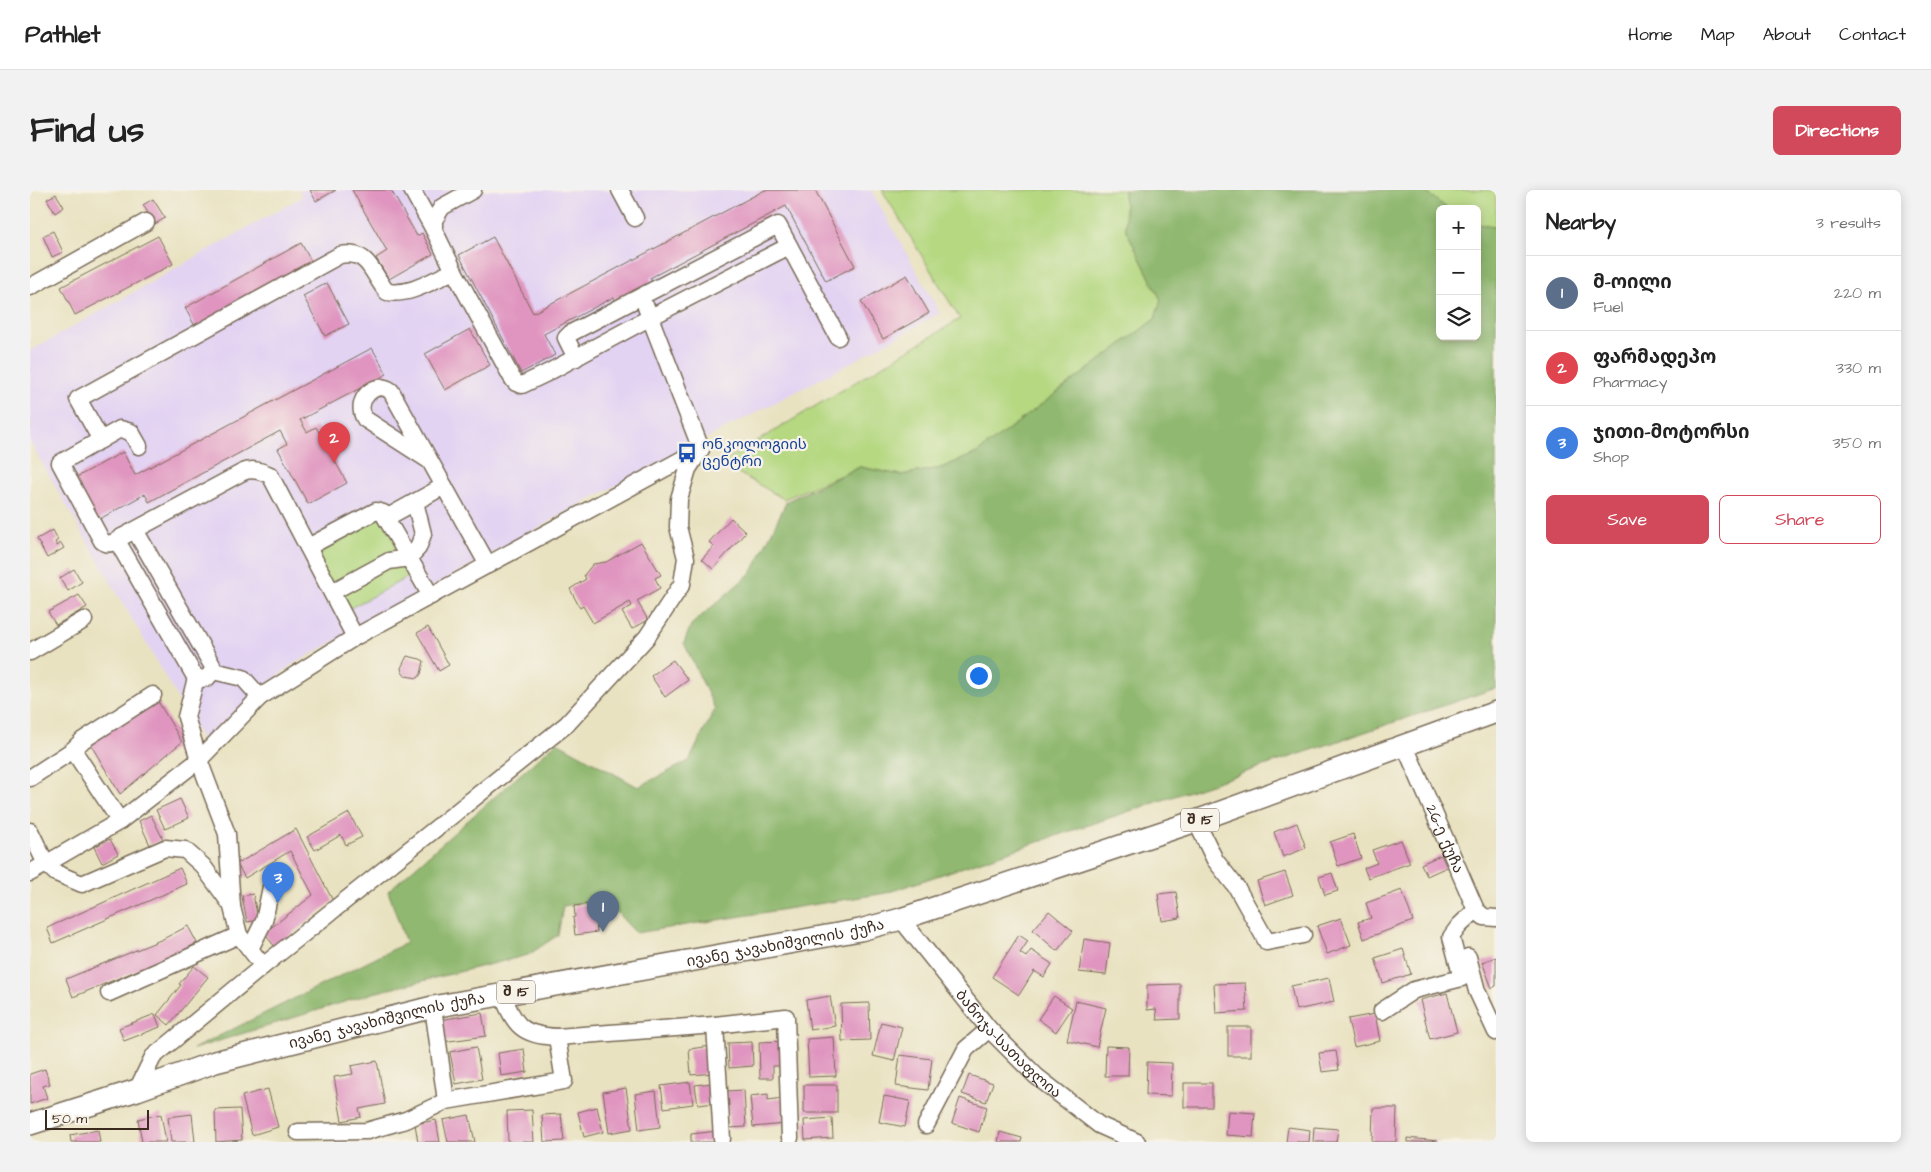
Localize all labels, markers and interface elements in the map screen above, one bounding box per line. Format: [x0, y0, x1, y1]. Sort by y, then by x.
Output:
text: Pathlet [25, 18, 101, 52]
text: Home [1628, 22, 1673, 47]
text: Map [1701, 22, 1735, 47]
text: About [1763, 22, 1811, 47]
text: Contact [1839, 22, 1906, 47]
text: Find us [30, 106, 144, 155]
button: Directions [1773, 106, 1901, 155]
map controls [1436, 205, 1481, 340]
button: + [1436, 205, 1481, 250]
text: Nearby [1546, 208, 1616, 237]
text: 3 results [1816, 212, 1881, 234]
button: − [1436, 250, 1481, 295]
text: მ-ოილი [1593, 269, 1672, 296]
text: 1 [1561, 282, 1563, 304]
text: 220 m [1834, 282, 1881, 304]
button: layers [1436, 295, 1481, 340]
text: Fuel [1593, 296, 1623, 318]
text: ფარმადეპო [1593, 344, 1716, 371]
text: 2 [1557, 357, 1567, 379]
text: 330 m [1836, 357, 1881, 379]
text: Pharmacy [1593, 371, 1668, 393]
text: ჯითი-მოტორსი [1593, 419, 1750, 446]
pin: 2 [318, 422, 350, 463]
text: 3 [1558, 432, 1566, 454]
text: 350 m [1833, 432, 1881, 454]
place label: ონკოლოგიის ცენტრი [702, 434, 807, 472]
bus stop icon: ონკოლოგიის ცენტრი [676, 442, 698, 464]
text: Shop [1593, 446, 1629, 468]
button: Save [1546, 495, 1709, 544]
button: Share [1719, 495, 1881, 544]
your location [966, 663, 992, 689]
street label: 26-ე ქუჩა [1421, 801, 1469, 876]
road number: შ 15 [1181, 808, 1219, 832]
pin: 3 [262, 862, 294, 903]
pin: 1 [587, 891, 619, 932]
street label: ივანე ჯავახიშვილის ქუჩა [685, 913, 886, 972]
road number: შ 15 [497, 980, 535, 1004]
street label: ბანოჯა-სათაფლია [951, 985, 1066, 1103]
street label: ივანე ჯავახიშვილის ქუჩა [287, 987, 486, 1053]
scale bar [45, 1107, 149, 1130]
text: 50 m [52, 1109, 87, 1129]

